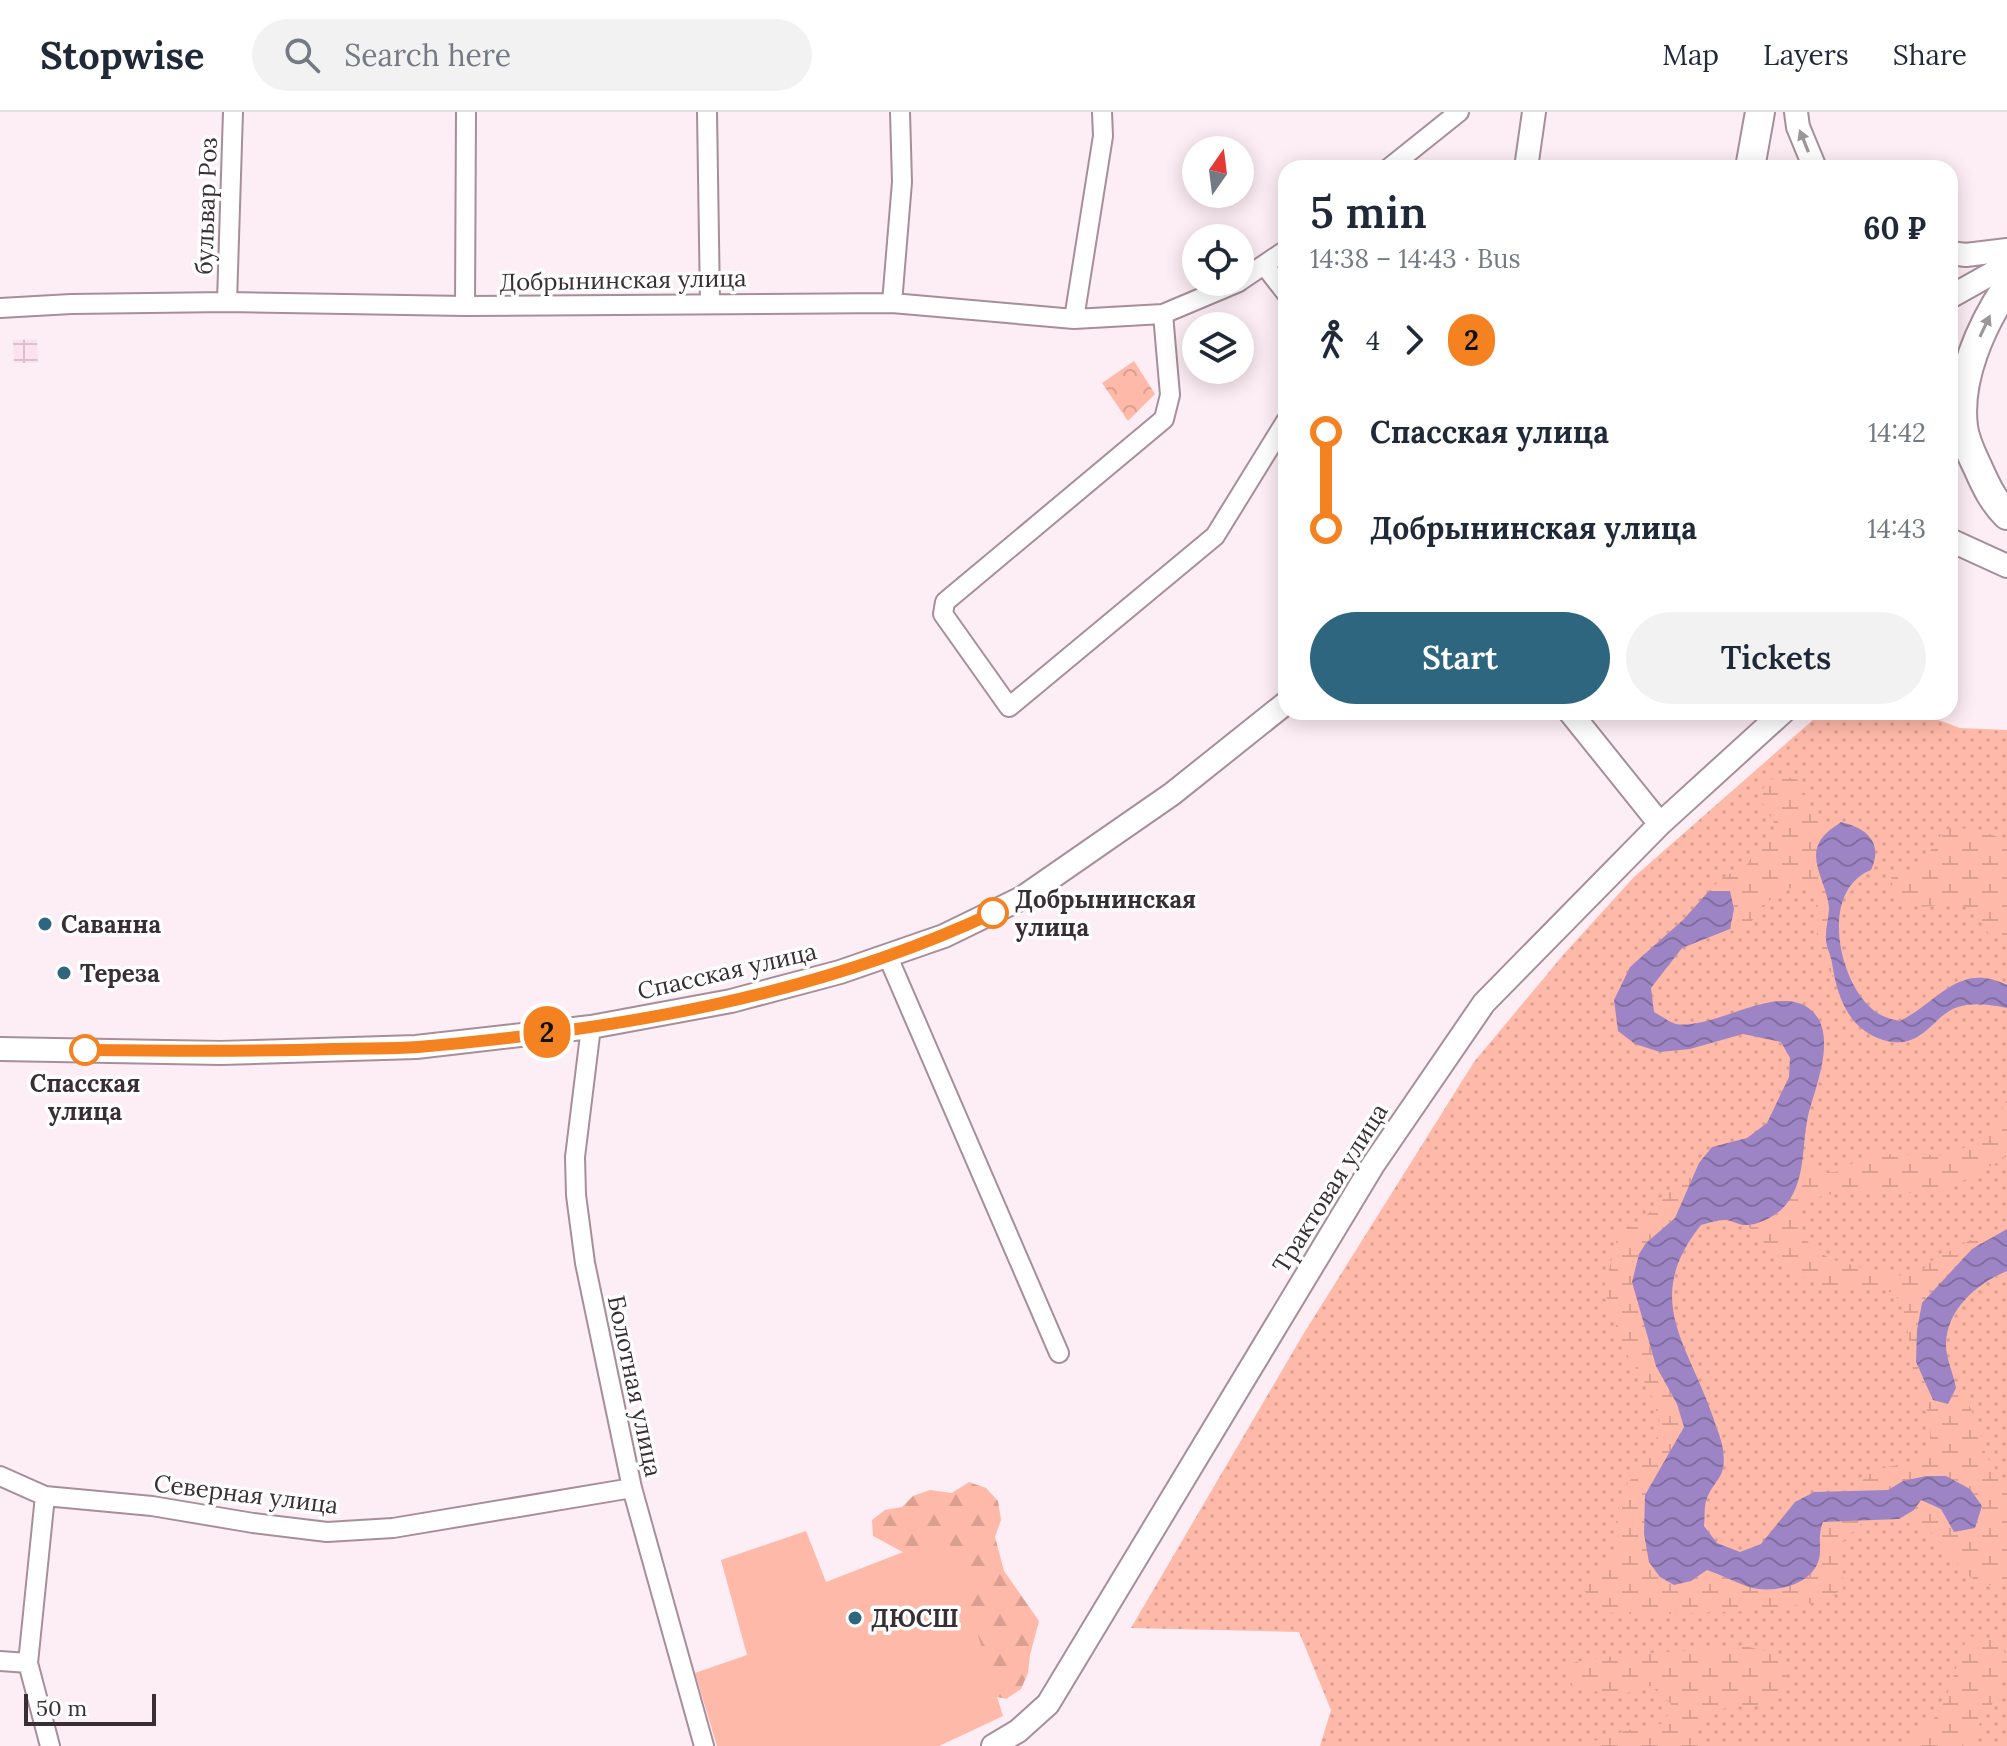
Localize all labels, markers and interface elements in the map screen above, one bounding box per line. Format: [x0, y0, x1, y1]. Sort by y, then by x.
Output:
search box [252, 19, 812, 91]
text: Stopwise [40, 31, 204, 79]
icon: search [280, 33, 324, 77]
text: Search here [344, 36, 511, 74]
text: Map [1662, 37, 1719, 73]
text: Layers [1763, 37, 1849, 73]
text: Share [1893, 37, 1967, 73]
one-way arrow [1797, 129, 1810, 153]
north arrow [1182, 136, 1254, 208]
map controls [1182, 136, 1254, 384]
street label: бульвар Роз [188, 137, 224, 275]
text: 5 min [1310, 184, 1427, 240]
text: 60 ₽ [1863, 209, 1926, 247]
button: locate [1182, 224, 1254, 296]
text: 14:38 – 14:43 · Bus [1310, 242, 1521, 275]
street label: Добрынинская улица [499, 262, 747, 298]
button: layers [1182, 312, 1254, 384]
one-way arrow [1978, 314, 1992, 338]
icon: walk [1310, 318, 1354, 362]
icon: forward [1392, 318, 1436, 362]
text: 2 [1464, 322, 1479, 358]
text: 4 [1366, 324, 1380, 357]
text: Спасская улица [1370, 413, 1609, 451]
text: 14:42 [1868, 416, 1926, 449]
text: Добрынинская улица [1370, 509, 1697, 547]
text: 14:43 [1867, 512, 1926, 545]
button: Start [1310, 612, 1610, 704]
button: Tickets [1626, 612, 1926, 704]
place label: Добрынинская улица [1015, 884, 1196, 943]
marker: Добрынинская улица [978, 898, 1008, 928]
place label: Саванна [61, 909, 162, 940]
marker: Саванна [36, 915, 54, 933]
street label: Спасская улица [634, 935, 820, 1007]
place label: Тереза [80, 958, 160, 989]
marker: Тереза [55, 964, 73, 982]
line badge: 2 [521, 1006, 573, 1058]
text: 2 [540, 1014, 554, 1050]
marker: Спасская улица [70, 1035, 100, 1065]
place label: Спасская улица [30, 1068, 140, 1127]
street label: Трактовая улица [1265, 1097, 1395, 1279]
street label: Болотная улица [601, 1292, 669, 1480]
street label: Северная улица [152, 1467, 340, 1521]
place label: ДЮСШ [871, 1603, 959, 1634]
marker: ДЮСШ [846, 1609, 864, 1627]
scale bar [24, 1690, 156, 1726]
text: 50 m [36, 1694, 87, 1722]

